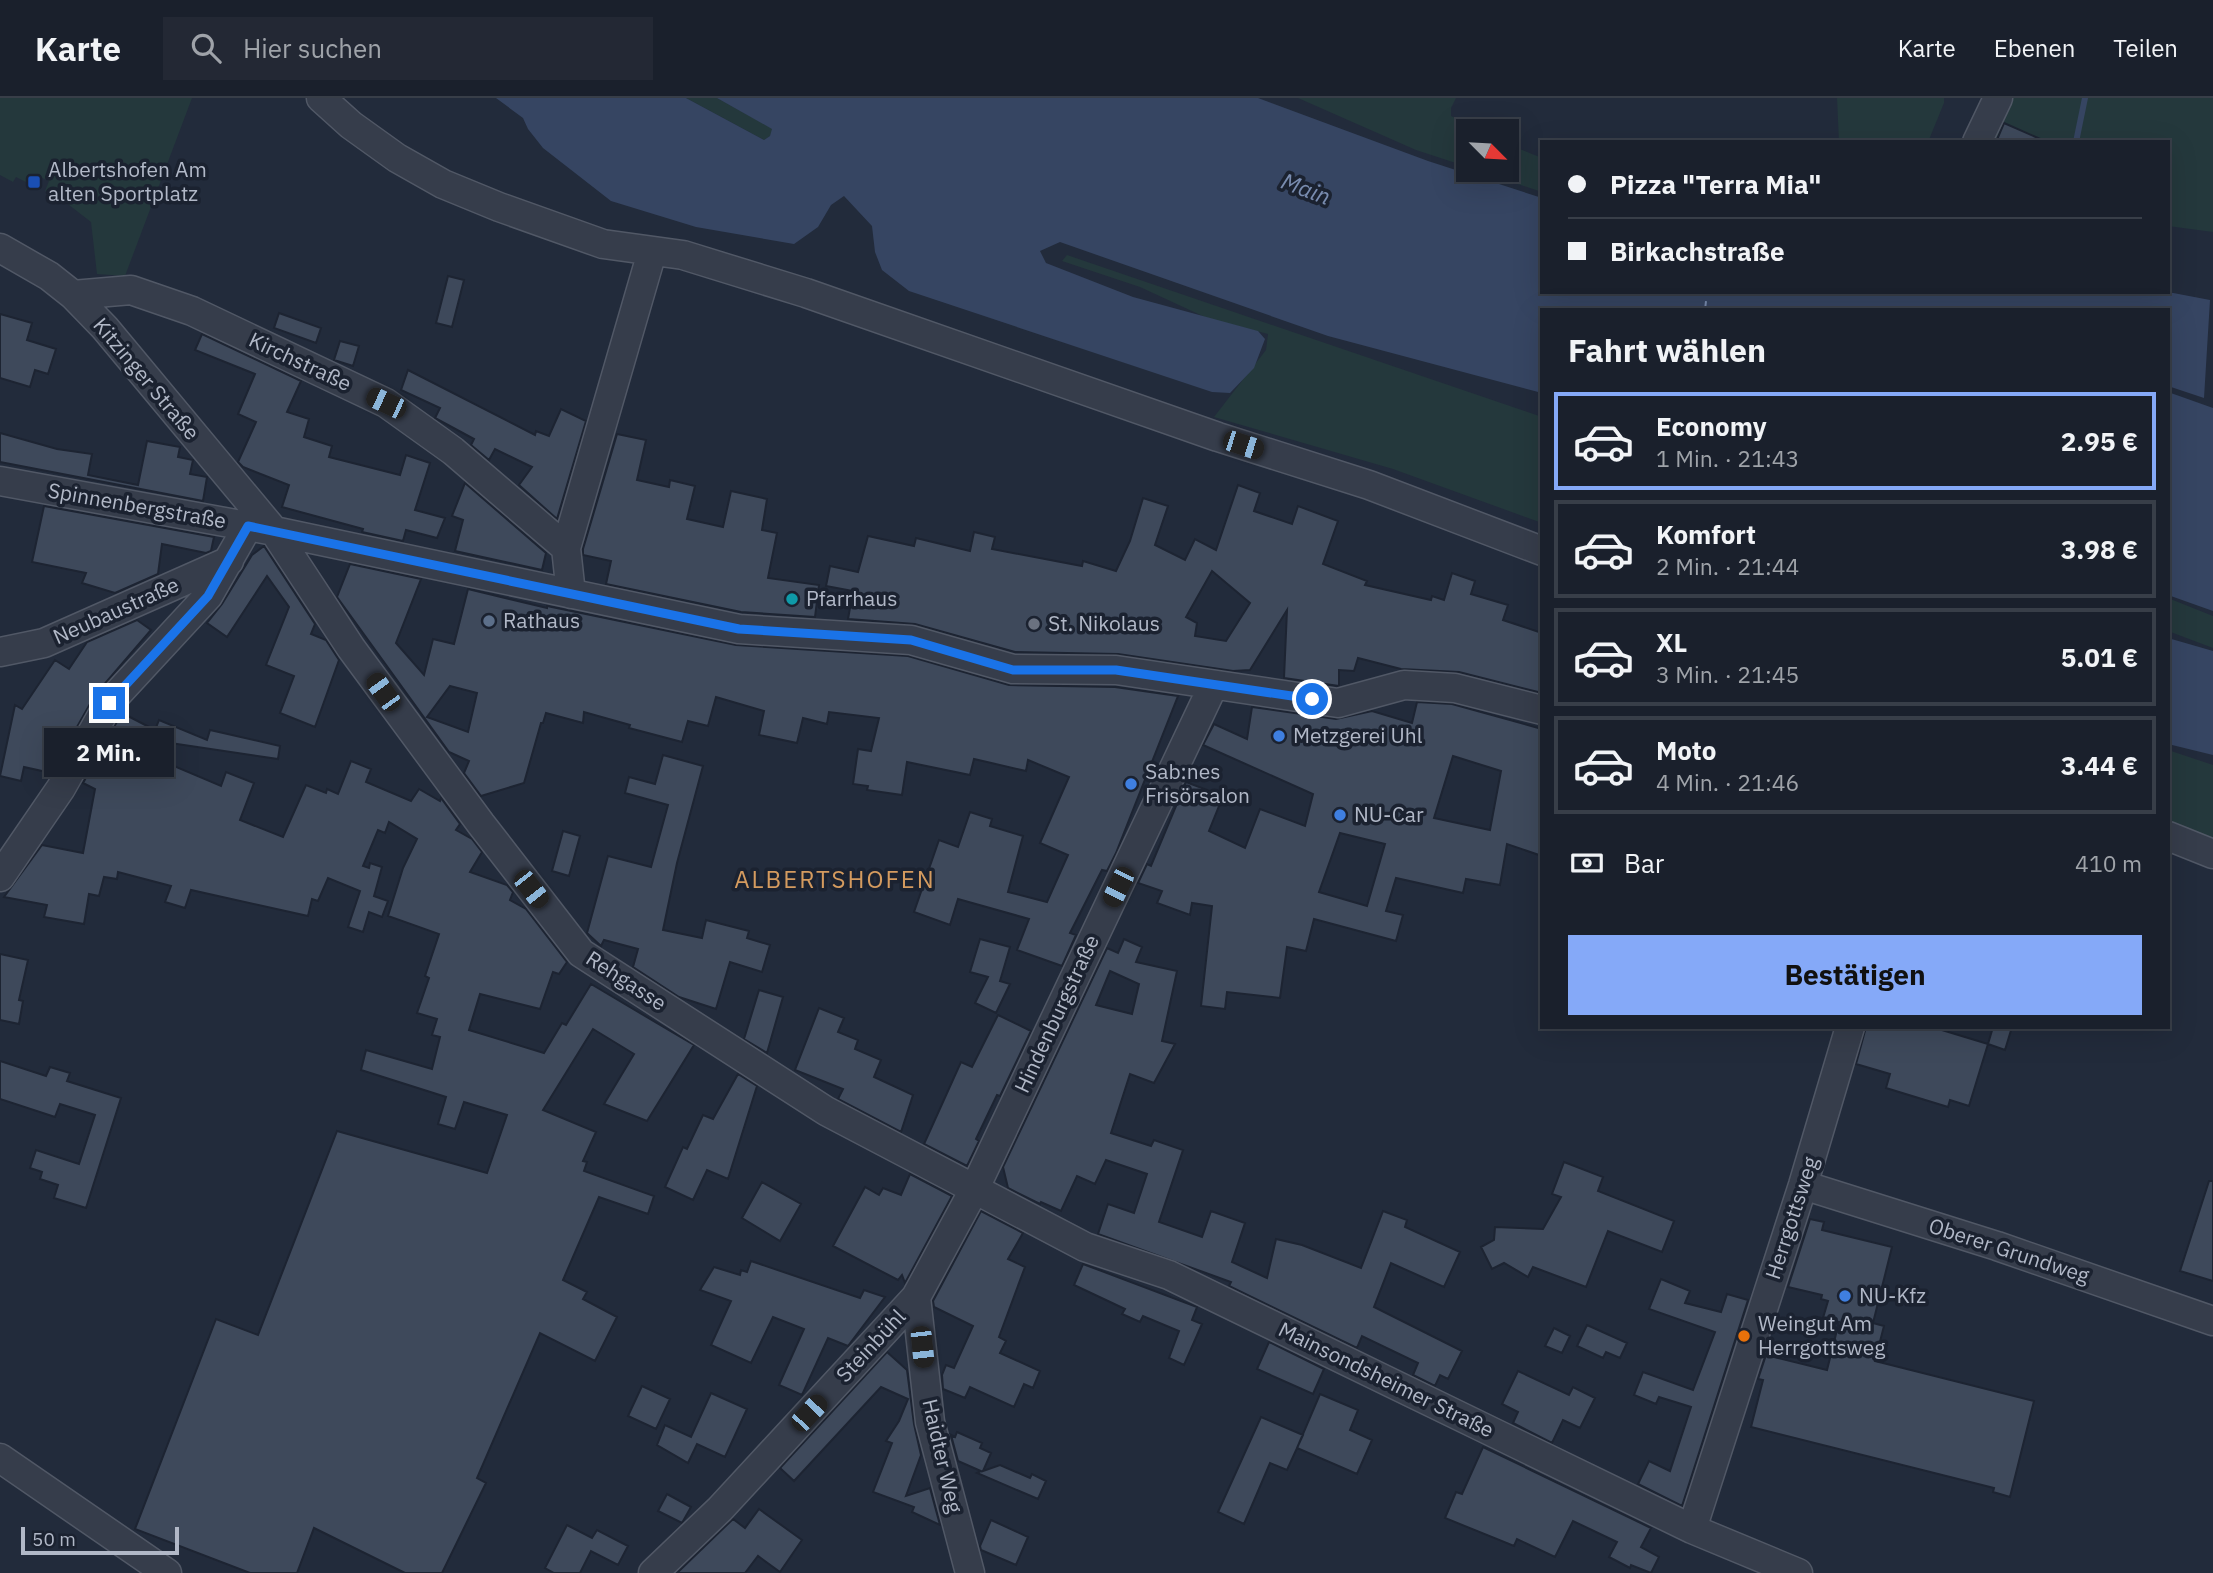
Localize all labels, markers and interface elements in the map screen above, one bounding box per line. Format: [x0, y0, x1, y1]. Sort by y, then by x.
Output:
search box [163, 17, 653, 80]
text: Karte [35, 27, 121, 70]
icon: search [187, 29, 225, 67]
text: Hier suchen [243, 31, 382, 65]
text: Karte [1898, 32, 1956, 64]
text: Ebenen [1994, 32, 2075, 64]
text: Teilen [2113, 32, 2178, 64]
north arrow [1456, 119, 1519, 182]
map controls [1456, 119, 1519, 182]
place label: Albertshofen Am alten Sportplatz [48, 155, 207, 207]
water label: Main [1277, 165, 1335, 211]
text: Pizza "Terra Mia" [1610, 167, 1821, 201]
marker: Albertshofen Am alten Sportplatz [26, 174, 42, 190]
text: Birkachstraße [1610, 234, 1785, 268]
street label: Kitzinger Straße [87, 311, 206, 445]
street label: Kirchstraße [245, 325, 356, 397]
text: Fahrt wählen [1568, 329, 1766, 371]
car [363, 385, 410, 421]
text: Economy [1656, 409, 1767, 443]
icon: car [1572, 410, 1635, 473]
text: 2.95 € [2061, 424, 2138, 458]
car [1220, 429, 1267, 461]
text: 1 Min. · 21:43 [1656, 443, 1799, 473]
street label: Spinnenbergstraße [46, 476, 228, 534]
text: Komfort [1656, 517, 1756, 551]
icon: car [1572, 518, 1635, 581]
text: 3.98 € [2061, 532, 2138, 566]
text: 2 Min. · 21:44 [1656, 551, 1799, 581]
street label: Neubaustraße [48, 570, 183, 650]
place label: Pfarrhaus [806, 584, 897, 612]
marker: Pfarrhaus [784, 591, 800, 607]
place label: Rathaus [503, 606, 580, 634]
place label: St. Nikolaus [1048, 609, 1160, 637]
marker: Rathaus [481, 613, 497, 629]
marker: St. Nikolaus [1026, 616, 1042, 632]
text: XL [1656, 625, 1687, 659]
icon: car [1572, 626, 1635, 689]
text: 5.01 € [2061, 640, 2138, 674]
text: 3 Min. · 21:45 [1656, 659, 1799, 689]
car [363, 669, 404, 715]
route start [1296, 683, 1328, 715]
route end [93, 687, 125, 719]
place label: Metzgerei Uhl [1293, 721, 1423, 749]
callout: 2 Min. [44, 728, 174, 776]
marker: Metzgerei Uhl [1271, 728, 1287, 744]
text: Moto [1656, 733, 1716, 767]
icon: car [1572, 734, 1635, 797]
text: 2 Min. [76, 737, 142, 767]
text: 3.44 € [2061, 748, 2138, 782]
place label: Sab:nes Frisörsalon [1145, 757, 1250, 809]
text: 4 Min. · 21:46 [1656, 767, 1799, 797]
marker: Sab:nes Frisörsalon [1123, 776, 1139, 792]
place label: NU-Car [1354, 800, 1424, 828]
marker: NU-Car [1332, 807, 1348, 823]
icon: cash [1568, 844, 1606, 882]
text: Bar [1624, 846, 1664, 880]
text: 410 m [2075, 848, 2142, 878]
district label: ALBERTSHOFEN [734, 863, 936, 895]
car [1100, 864, 1137, 910]
car [510, 866, 553, 912]
street label: Hindenburgstraße [1007, 930, 1105, 1097]
button: Bestätigen [1568, 935, 2142, 1015]
street label: Rehgasse [581, 944, 672, 1017]
street label: Herrgottsweg [1758, 1153, 1824, 1283]
street label: Oberer Grundweg [1925, 1211, 2093, 1289]
place label: NU-Kfz [1859, 1281, 1926, 1309]
marker: NU-Kfz [1837, 1288, 1853, 1304]
street label: Steinbühl [829, 1303, 911, 1388]
place label: Weingut Am Herrgottsweg [1758, 1309, 1885, 1361]
street label: Mainsondsheimer Straße [1274, 1315, 1499, 1443]
car [910, 1325, 935, 1369]
marker: Weingut Am Herrgottsweg [1736, 1328, 1752, 1344]
car [787, 1390, 832, 1436]
street label: Haidter Weg [916, 1396, 970, 1515]
scale bar [21, 1524, 178, 1556]
text: 50 m [32, 1527, 76, 1551]

